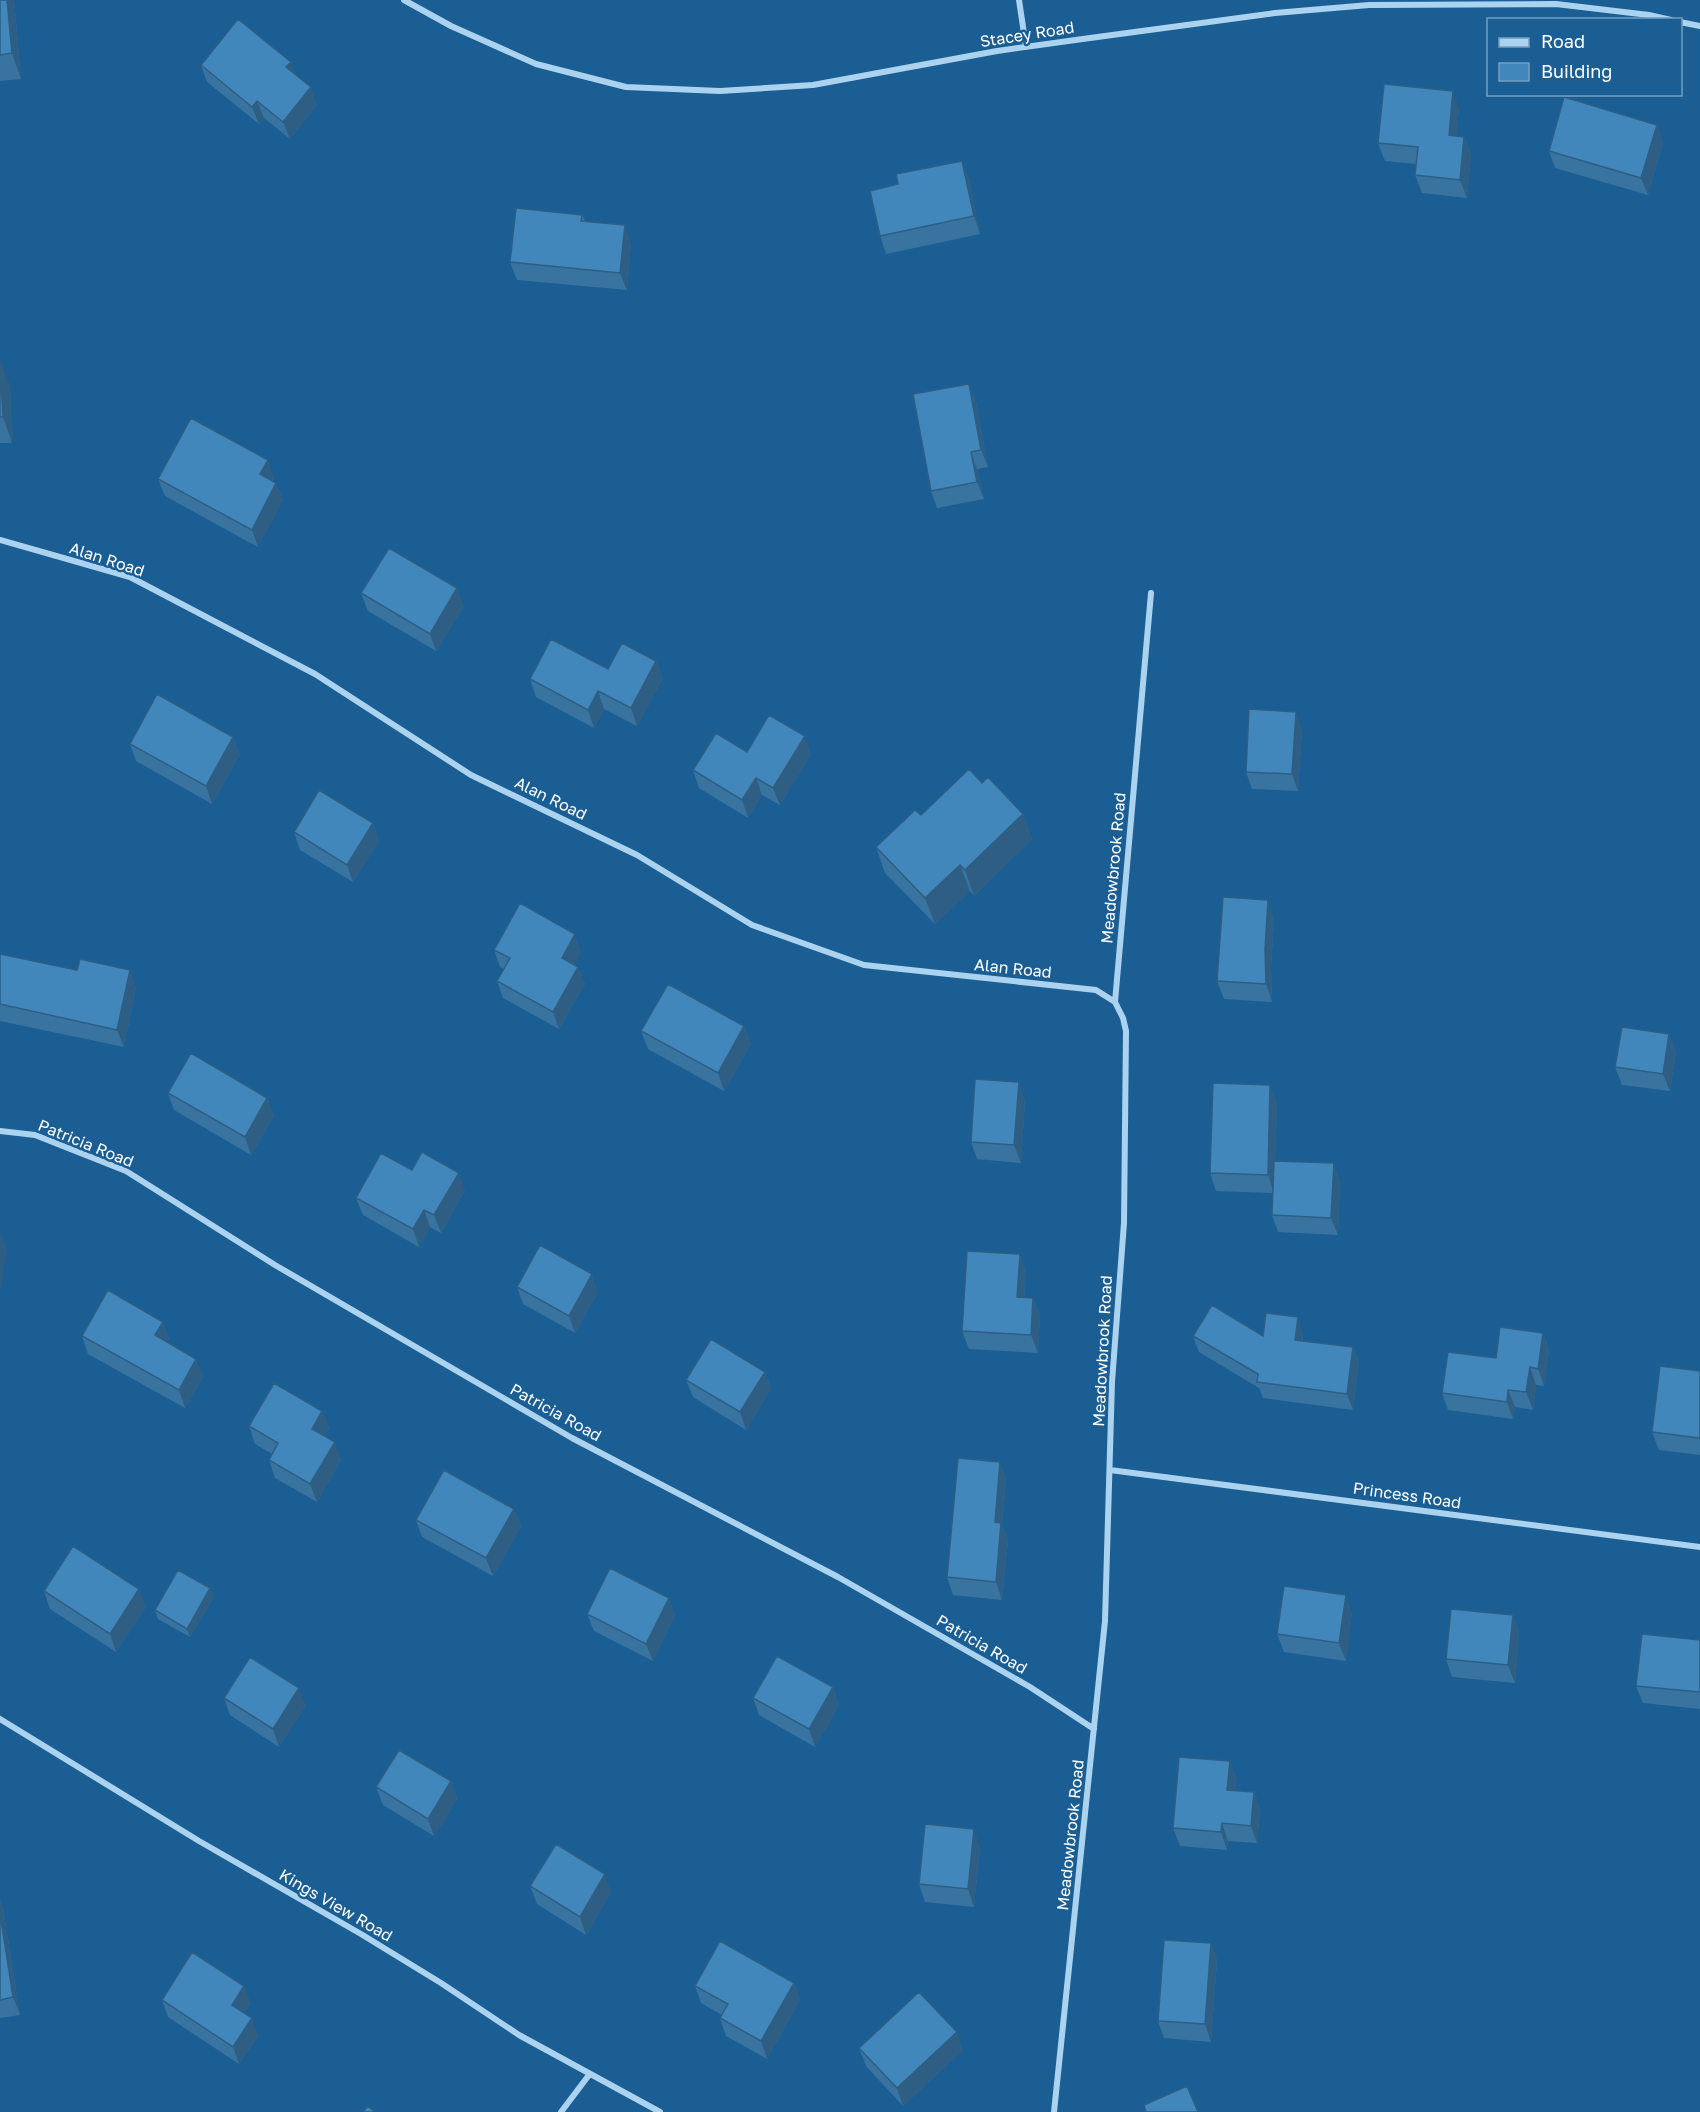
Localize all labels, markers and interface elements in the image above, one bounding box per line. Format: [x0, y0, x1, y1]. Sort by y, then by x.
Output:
street label: Stacey Road [978, 17, 1076, 51]
legend [1487, 18, 1682, 96]
text: Road [1541, 30, 1585, 52]
text: Building [1541, 60, 1612, 82]
street label: Alan Road [67, 537, 147, 581]
street label: Alan Road [512, 772, 590, 824]
street label: Meadowbrook Road [1096, 792, 1130, 944]
street label: Alan Road [973, 954, 1053, 982]
street label: Patricia Road [35, 1115, 137, 1171]
street label: Meadowbrook Road [1088, 1275, 1116, 1427]
street label: Patricia Road [507, 1379, 605, 1445]
street label: Princess Road [1352, 1478, 1462, 1512]
street label: Patricia Road [933, 1610, 1031, 1678]
street label: Meadowbrook Road [1052, 1759, 1088, 1911]
street label: Kings View Road [276, 1864, 396, 1946]

